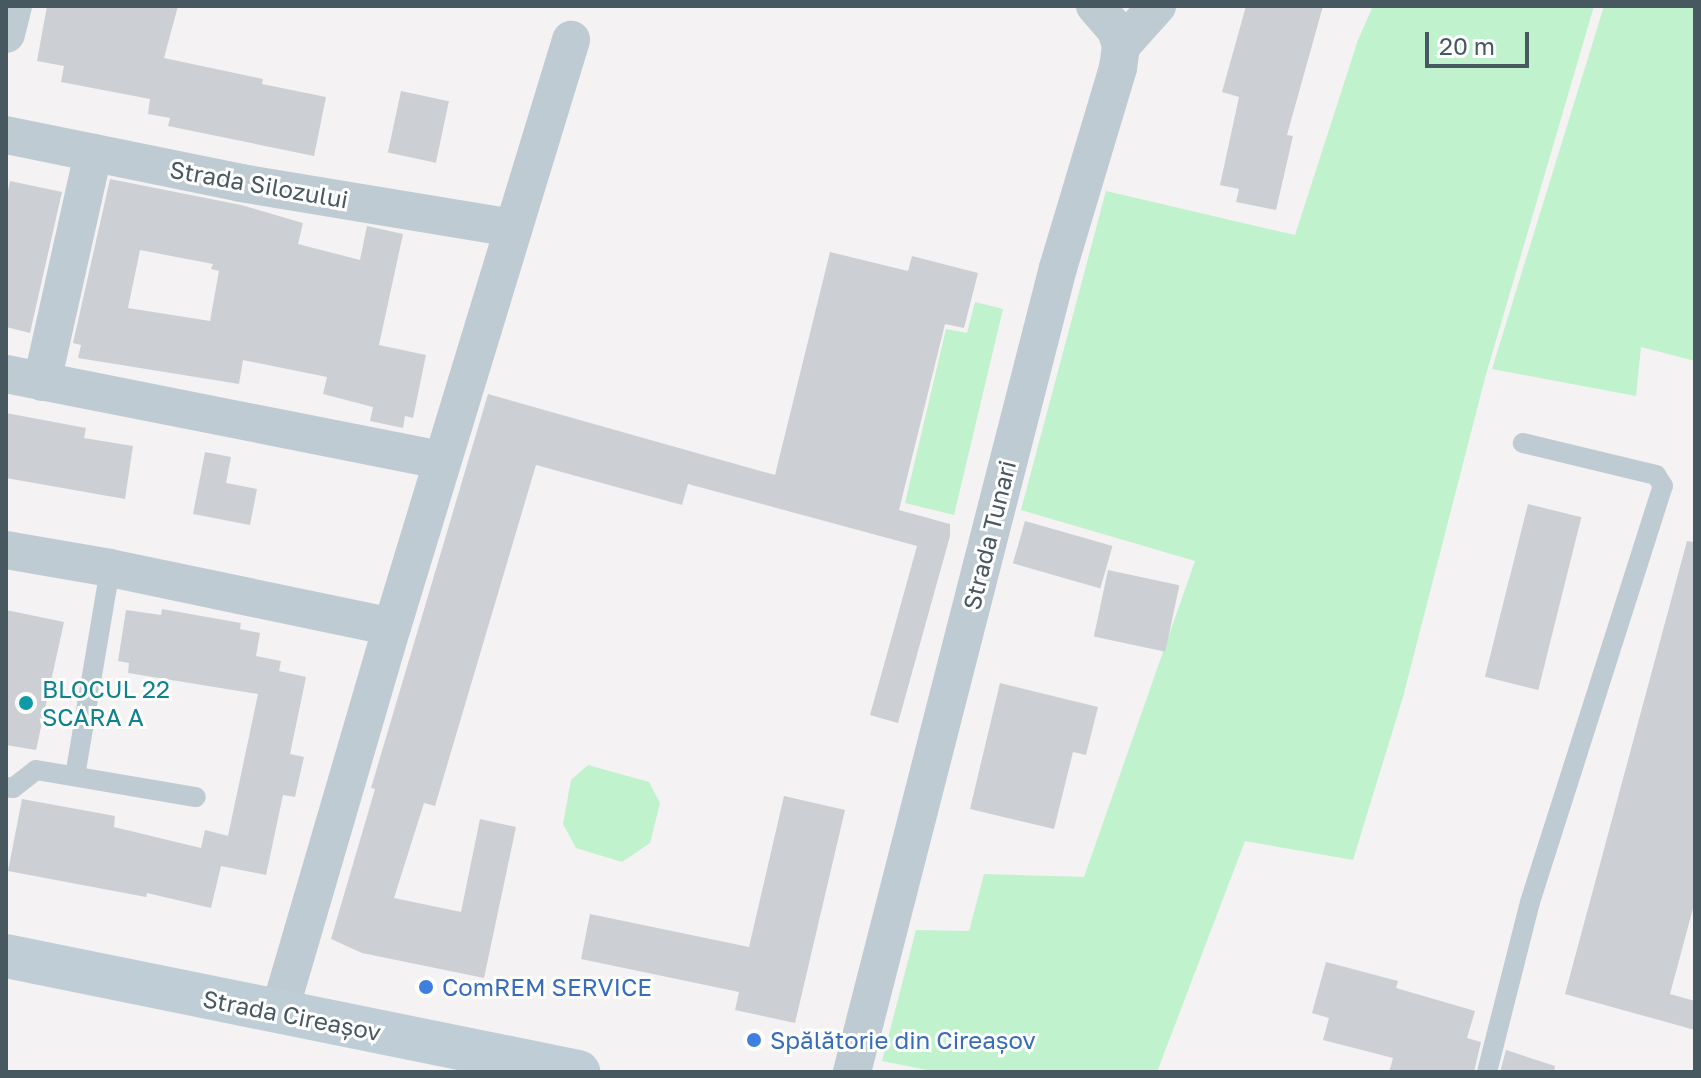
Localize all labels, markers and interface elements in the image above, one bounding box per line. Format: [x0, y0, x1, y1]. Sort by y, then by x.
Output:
scale bar [1429, 16, 1533, 66]
text: 20 m [1439, 31, 1495, 60]
street label: Strada Silozului [168, 154, 350, 214]
street label: Strada Tunari [957, 457, 1021, 613]
place label: BLOCUL 22 SCARA A [42, 675, 170, 731]
marker: BLOCUL 22 SCARA A [17, 694, 35, 712]
place label: ComREM SERVICE [442, 973, 652, 1001]
marker: ComREM SERVICE [417, 978, 435, 996]
street label: Strada Cireașov [200, 984, 384, 1046]
place label: Spălătorie din Cireașov [770, 1026, 1036, 1054]
marker: Spălătorie din Cireașov [745, 1031, 763, 1049]

